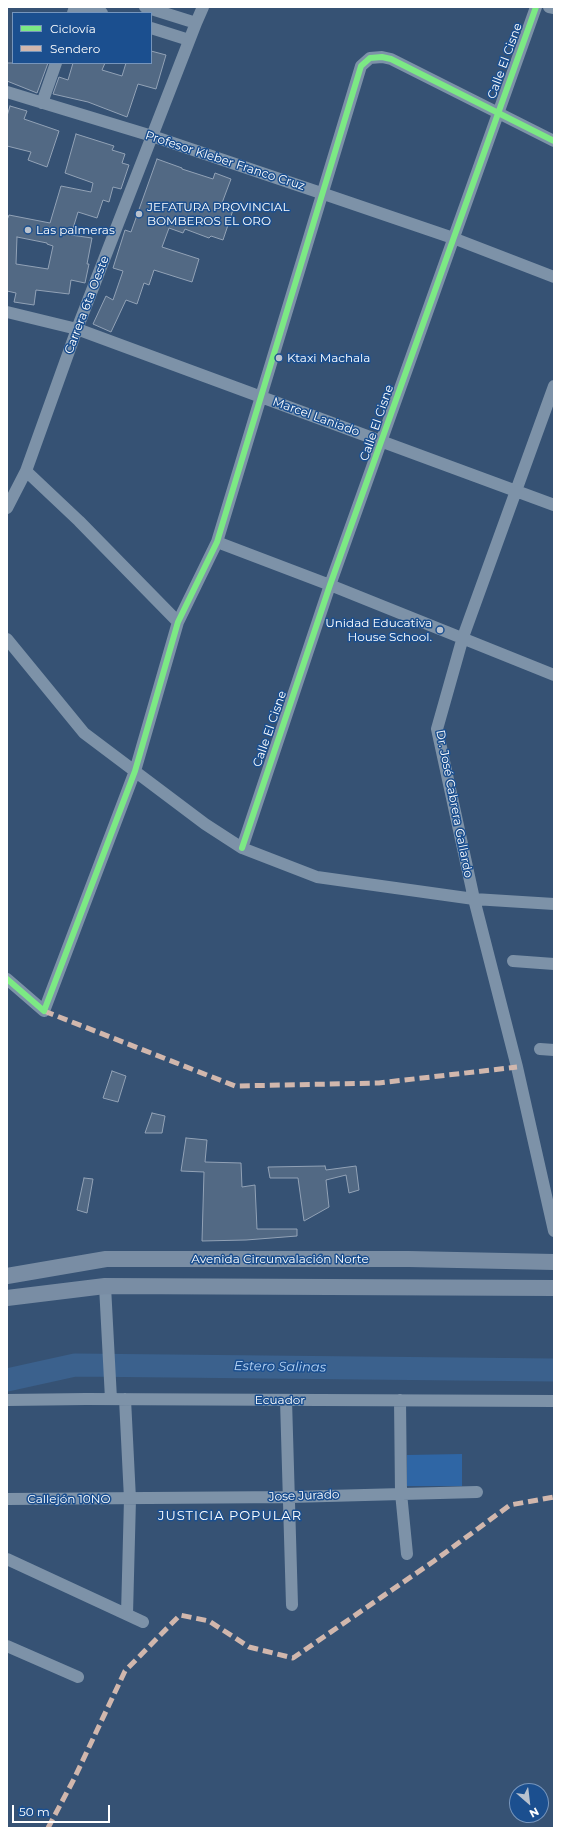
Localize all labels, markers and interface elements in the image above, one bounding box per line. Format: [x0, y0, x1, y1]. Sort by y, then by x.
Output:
legend [12, 12, 152, 64]
text: Ciclovía [50, 21, 96, 36]
street label: Calle El Cisne [485, 21, 525, 101]
text: Sendero [50, 41, 100, 56]
street label: Profesor Kleber Franco Cruz [143, 128, 307, 194]
place label: JEFATURA PROVINCIAL BOMBEROS EL ORO [147, 200, 289, 228]
marker: JEFATURA PROVINCIAL BOMBEROS EL ORO [134, 209, 144, 219]
place label: Las palmeras [36, 223, 115, 237]
marker: Las palmeras [23, 225, 33, 235]
street label: Carrera 6ta Oeste [62, 254, 112, 356]
place label: Ktaxi Machala [287, 351, 370, 365]
marker: Ktaxi Machala [274, 353, 284, 363]
street label: Calle El Cisne [357, 383, 397, 463]
street label: Marcel Laniado [270, 395, 362, 439]
place label: Unidad Educativa House School. [325, 616, 432, 644]
marker: Unidad Educativa House School. [435, 625, 445, 635]
street label: Calle El Cisne [250, 689, 290, 769]
street label: Dr. José Cabrera Gallardo [433, 729, 475, 879]
street label: Avenida Circunvalación Norte [191, 1252, 369, 1266]
water label: Estero Salinas [234, 1358, 326, 1376]
street label: Ecuador [255, 1393, 305, 1407]
street label: Jose Jurado [268, 1488, 340, 1504]
street label: Callejón 10NO [27, 1492, 111, 1506]
district label: JUSTICIA POPULAR [158, 1508, 302, 1524]
north arrow [509, 1783, 549, 1823]
scale bar [14, 1797, 112, 1823]
text: 50 m [19, 1804, 50, 1819]
text: N [527, 1804, 541, 1821]

